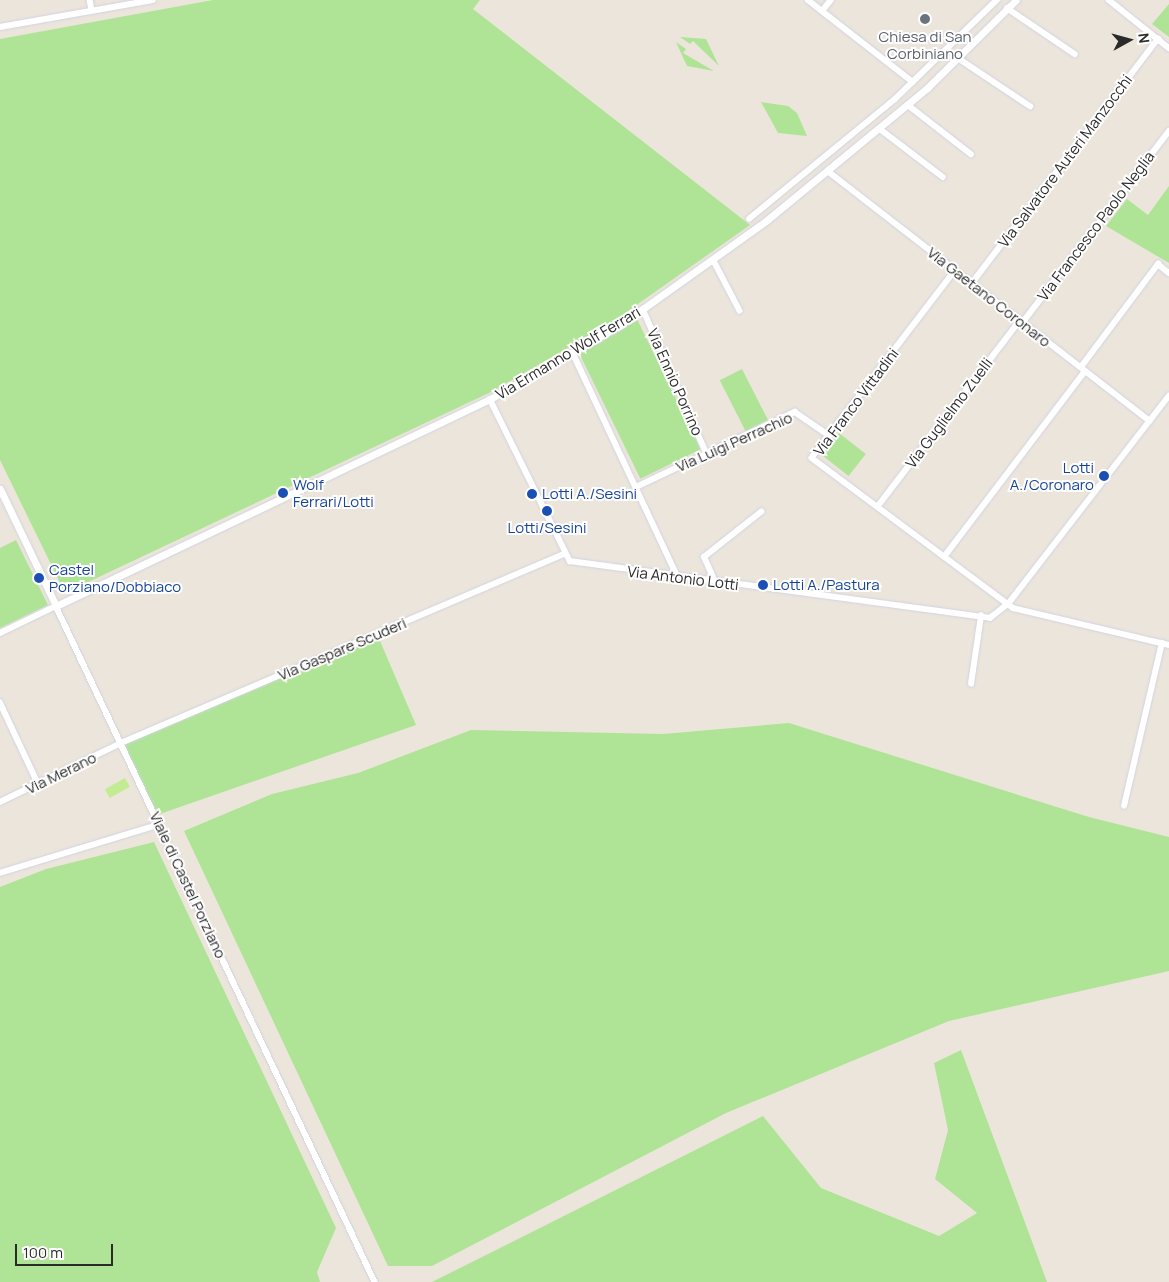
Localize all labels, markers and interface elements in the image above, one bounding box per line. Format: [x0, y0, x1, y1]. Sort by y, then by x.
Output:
marker: Chiesa di San Corbiniano [919, 13, 931, 25]
north arrow [1104, 15, 1154, 65]
place label: Chiesa di San Corbiniano [879, 27, 971, 62]
text: N [1134, 32, 1154, 44]
street label: Via Salvatore Auteri Manzocchi [994, 71, 1136, 251]
street label: Via Francesco Paolo Neglia [1034, 148, 1158, 304]
street label: Via Gaetano Coronaro [924, 243, 1054, 351]
street label: Via Ermanno Wolf Ferrari [492, 303, 644, 403]
street label: Via Ennio Porrino [643, 326, 707, 438]
street label: Via Franco Vittadini [810, 345, 902, 459]
street label: Via Guglielmo Zuelli [902, 354, 996, 472]
street label: Via Luigi Perrachio [673, 408, 795, 476]
place label: Lotti A./Coronaro [1010, 458, 1094, 493]
marker: Lotti A./Coronaro [1098, 470, 1110, 482]
place label: Wolf Ferrari/Lotti [293, 475, 374, 510]
place label: Lotti A./Sesini [542, 485, 637, 503]
marker: Wolf Ferrari/Lotti [277, 487, 289, 499]
marker: Lotti A./Sesini [526, 488, 538, 500]
marker: Lotti/Sesini [541, 505, 553, 517]
place label: Lotti/Sesini [508, 519, 586, 537]
place label: Castel Porziano/Dobbiaco [49, 560, 181, 595]
street label: Via Antonio Lotti [626, 562, 740, 594]
marker: Castel Porziano/Dobbiaco [33, 572, 45, 584]
place label: Lotti A./Pastura [773, 576, 880, 594]
marker: Lotti A./Pastura [757, 579, 769, 591]
street label: Via Gaspare Scuderi [275, 614, 409, 684]
street label: Via Merano [23, 748, 99, 798]
street label: Viale di Castel Porziano [146, 809, 230, 961]
scale bar [18, 1234, 115, 1266]
text: 100 m [23, 1242, 63, 1263]

